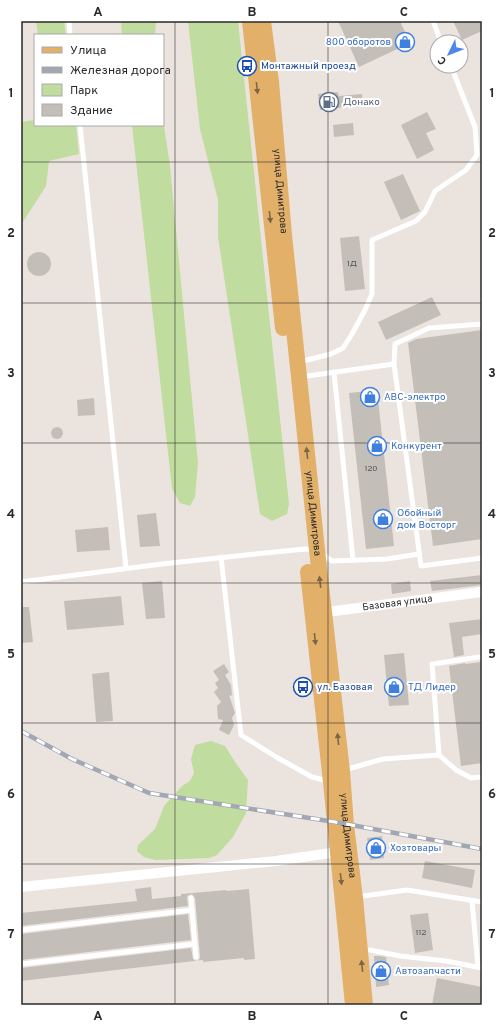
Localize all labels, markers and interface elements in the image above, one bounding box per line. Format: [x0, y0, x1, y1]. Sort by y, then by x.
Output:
text: A [93, 5, 103, 21]
text: B [248, 5, 257, 21]
text: C [400, 5, 408, 21]
shop icon: 800 оборотов [394, 31, 416, 53]
legend [34, 34, 164, 126]
north arrow [429, 34, 469, 74]
place label: 800 оборотов [326, 36, 391, 49]
text: Улица [70, 43, 106, 59]
text: С [435, 53, 450, 67]
bus stop icon: Монтажный проезд [236, 55, 258, 77]
place label: Монтажный проезд [261, 60, 356, 73]
text: Железная дорога [70, 63, 171, 79]
one-way arrow [254, 82, 260, 94]
text: Парк [70, 83, 98, 99]
text: 1 [8, 86, 14, 102]
text: 1 [489, 86, 495, 102]
fuel station icon: Донако [318, 91, 340, 113]
place label: Донако [343, 96, 380, 109]
text: Здание [70, 103, 113, 119]
street label: улица Димитрова [270, 148, 290, 234]
one-way arrow [267, 211, 274, 223]
text: 2 [7, 226, 15, 242]
text: 2 [488, 226, 496, 242]
house number: 1Д [347, 259, 357, 269]
text: 3 [7, 366, 15, 382]
text: 3 [488, 366, 496, 382]
shop icon: АВС-электро [359, 386, 381, 408]
place label: АВС-электро [384, 391, 446, 404]
shop icon: Конкурент [366, 435, 388, 457]
place label: Конкурент [391, 440, 442, 453]
one-way arrow [304, 447, 310, 459]
house number: 120 [364, 464, 378, 474]
street label: улица Димитрова [302, 470, 324, 557]
text: 4 [7, 507, 15, 523]
place label: Обойный дом Восторг [397, 507, 456, 532]
text: 4 [488, 507, 496, 523]
shop icon: Обойный дом Восторг [372, 508, 394, 530]
one-way arrow [317, 576, 324, 588]
street label: Базовая улица [361, 592, 433, 614]
one-way arrow [312, 632, 319, 645]
text: 5 [7, 647, 15, 663]
text: 5 [488, 647, 496, 663]
bus stop icon: ул. Базовая [292, 676, 314, 698]
shop icon: ТД Лидер [383, 676, 405, 698]
place label: ул. Базовая [317, 681, 372, 694]
place label: ТД Лидер [408, 681, 456, 694]
one-way arrow [335, 733, 341, 745]
text: 6 [7, 787, 15, 803]
text: 6 [488, 787, 496, 803]
street label: улица Димитрова [337, 793, 359, 879]
shop icon: Хозтовары [365, 837, 387, 859]
place label: Хозтовары [390, 842, 441, 855]
one-way arrow [337, 873, 344, 885]
text: 7 [8, 927, 15, 943]
text: 7 [489, 927, 496, 943]
house number: 112 [416, 928, 427, 938]
one-way arrow [358, 960, 365, 972]
shop icon: Автозапчасти [370, 960, 392, 982]
place label: Автозапчасти [395, 965, 461, 978]
text: A [93, 1009, 103, 1025]
text: B [248, 1009, 257, 1025]
text: C [400, 1009, 408, 1025]

